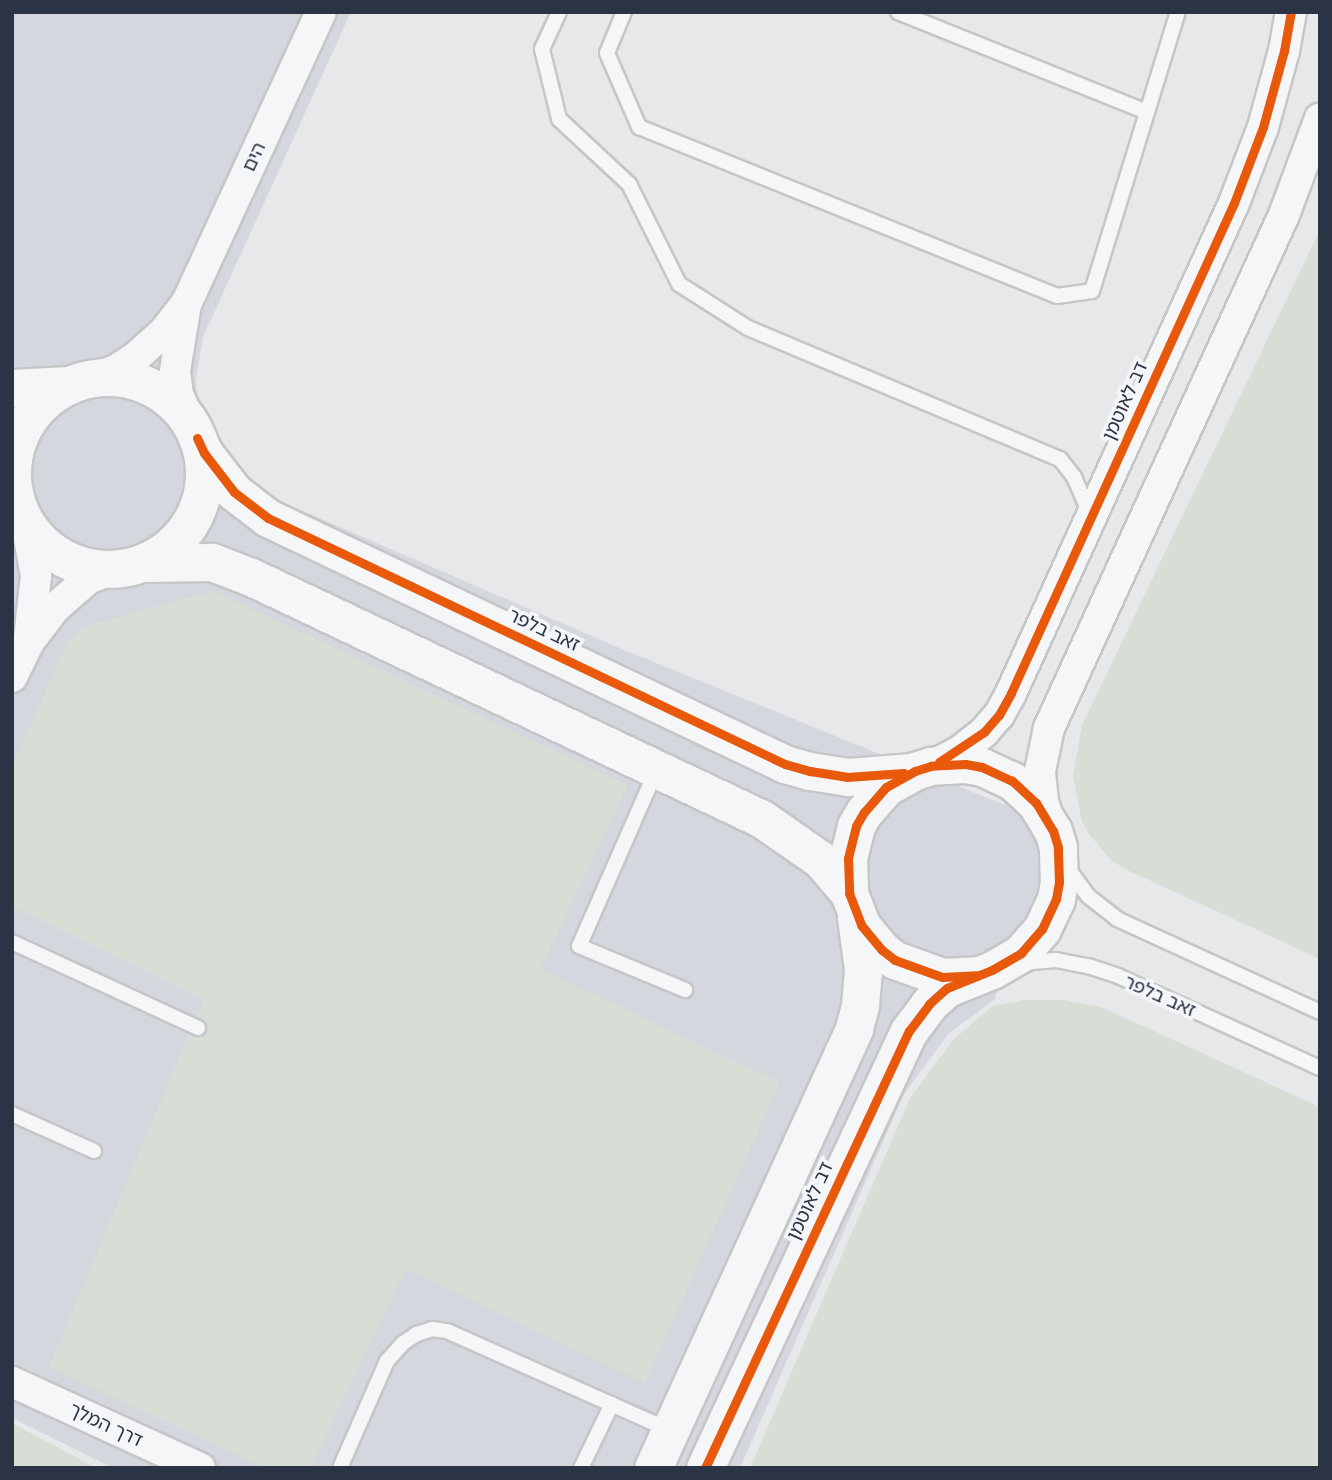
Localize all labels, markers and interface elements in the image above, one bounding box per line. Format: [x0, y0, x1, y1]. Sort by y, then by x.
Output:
street label: הים [237, 139, 271, 175]
street label: דב לאוטמן [1098, 358, 1152, 444]
street label: זאב בלפר [505, 604, 583, 656]
street label: זאב בלפר [1121, 970, 1199, 1022]
street label: דב לאוטמן [782, 1158, 838, 1244]
street label: דרך המלך [65, 1398, 147, 1452]

